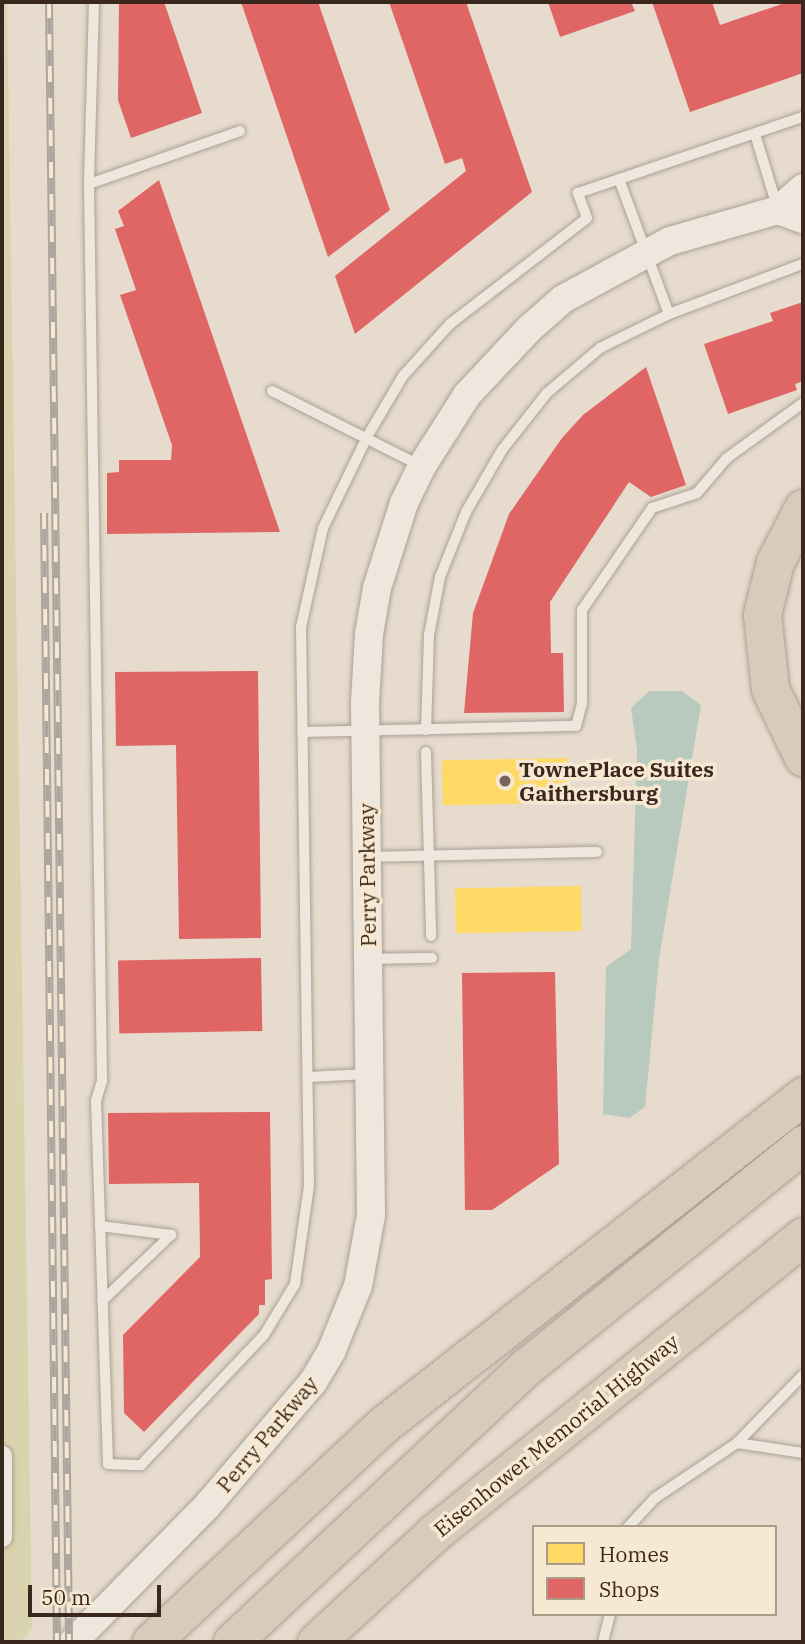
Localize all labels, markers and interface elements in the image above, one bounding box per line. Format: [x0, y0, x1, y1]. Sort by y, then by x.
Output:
place label: TownePlace Suites Gaithersburg [519, 756, 714, 806]
marker: TownePlace Suites Gaithersburg [497, 773, 513, 789]
street label: Perry Parkway [353, 803, 381, 947]
street label: Eisenhower Memorial Highway [429, 1328, 683, 1542]
street label: Perry Parkway [211, 1371, 323, 1497]
legend [532, 1525, 777, 1616]
text: Homes [599, 1540, 669, 1568]
scale bar [32, 1570, 164, 1614]
text: Shops [599, 1575, 659, 1603]
text: 50 m [41, 1583, 91, 1611]

